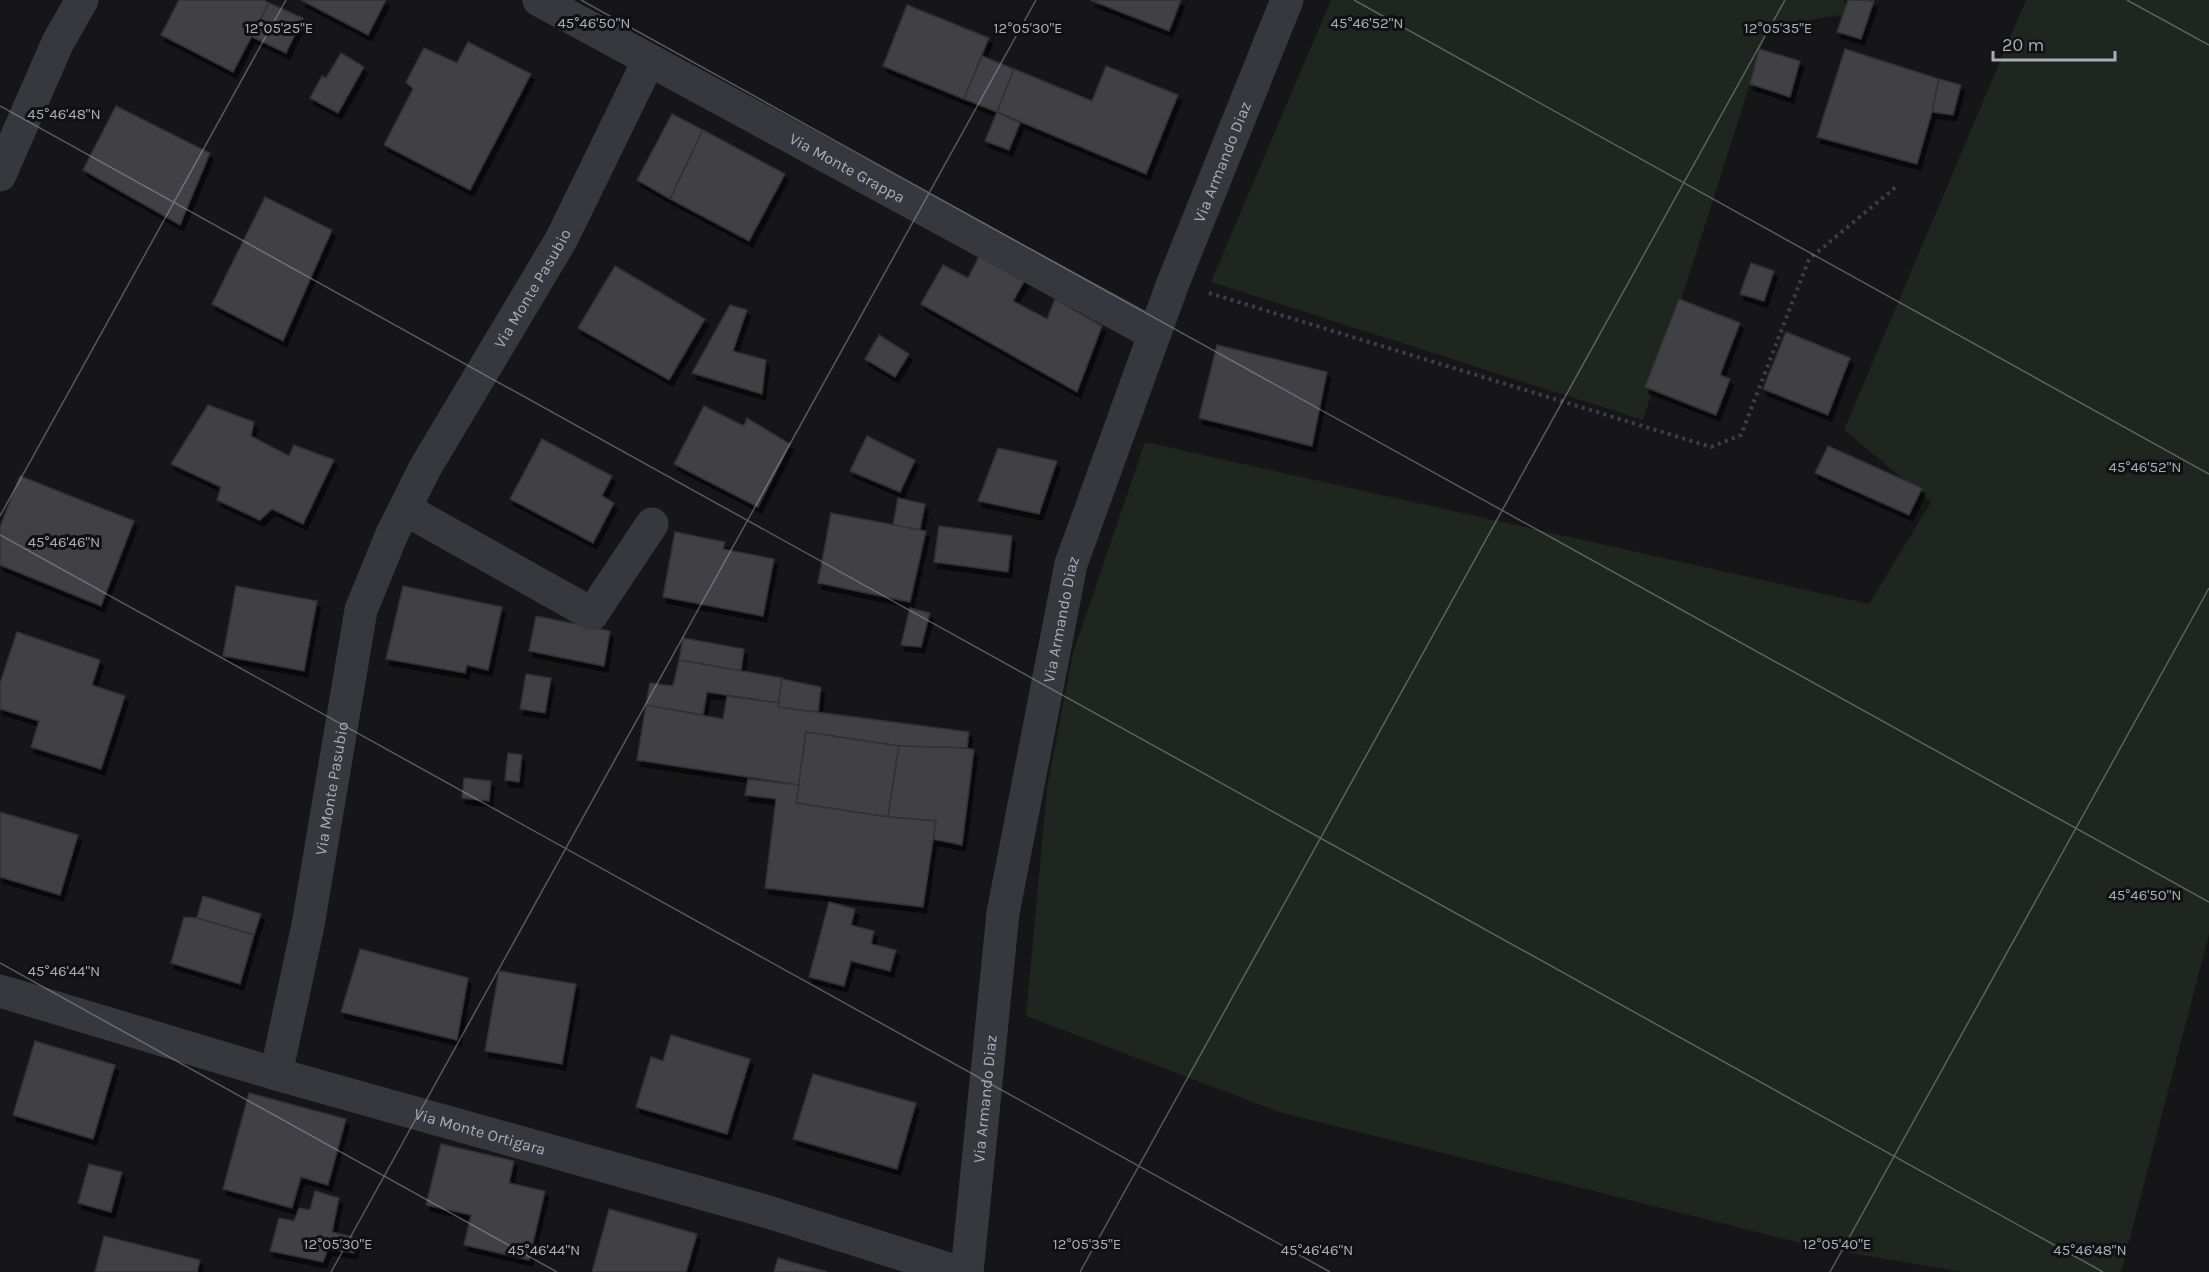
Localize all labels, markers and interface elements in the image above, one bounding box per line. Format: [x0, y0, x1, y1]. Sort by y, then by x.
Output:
text: 45°46'50"N [557, 14, 631, 32]
text: 45°46'52"N [1331, 14, 1403, 32]
text: 12°05'25"E [245, 19, 313, 37]
text: 12°05'30"E [994, 19, 1062, 37]
text: 12°05'35"E [1744, 19, 1812, 37]
scale bar [1993, 24, 2114, 62]
text: 20 m [2002, 34, 2044, 56]
street label: Via Armando Diaz [1189, 99, 1255, 225]
text: 45°46'48"N [27, 105, 101, 123]
street label: Via Monte Grappa [786, 129, 908, 207]
street label: Via Monte Pasubio [490, 226, 575, 351]
text: 45°46'52"N [2109, 458, 2181, 476]
text: 45°46'46"N [28, 533, 100, 551]
street label: Via Armando Diaz [1039, 553, 1083, 684]
street label: Via Monte Pasubio [311, 720, 352, 857]
text: 45°46'50"N [2108, 886, 2182, 904]
text: 45°46'44"N [28, 962, 100, 980]
street label: Via Armando Diaz [969, 1034, 1001, 1164]
street label: Via Monte Ortigara [412, 1104, 548, 1159]
text: 12°05'30"E [304, 1235, 372, 1253]
text: 12°05'35"E [1053, 1235, 1121, 1253]
text: 12°05'40"E [1803, 1235, 1871, 1253]
text: 45°46'44"N [508, 1241, 580, 1259]
text: 45°46'46"N [1281, 1241, 1353, 1259]
text: 45°46'48"N [2053, 1241, 2127, 1259]

